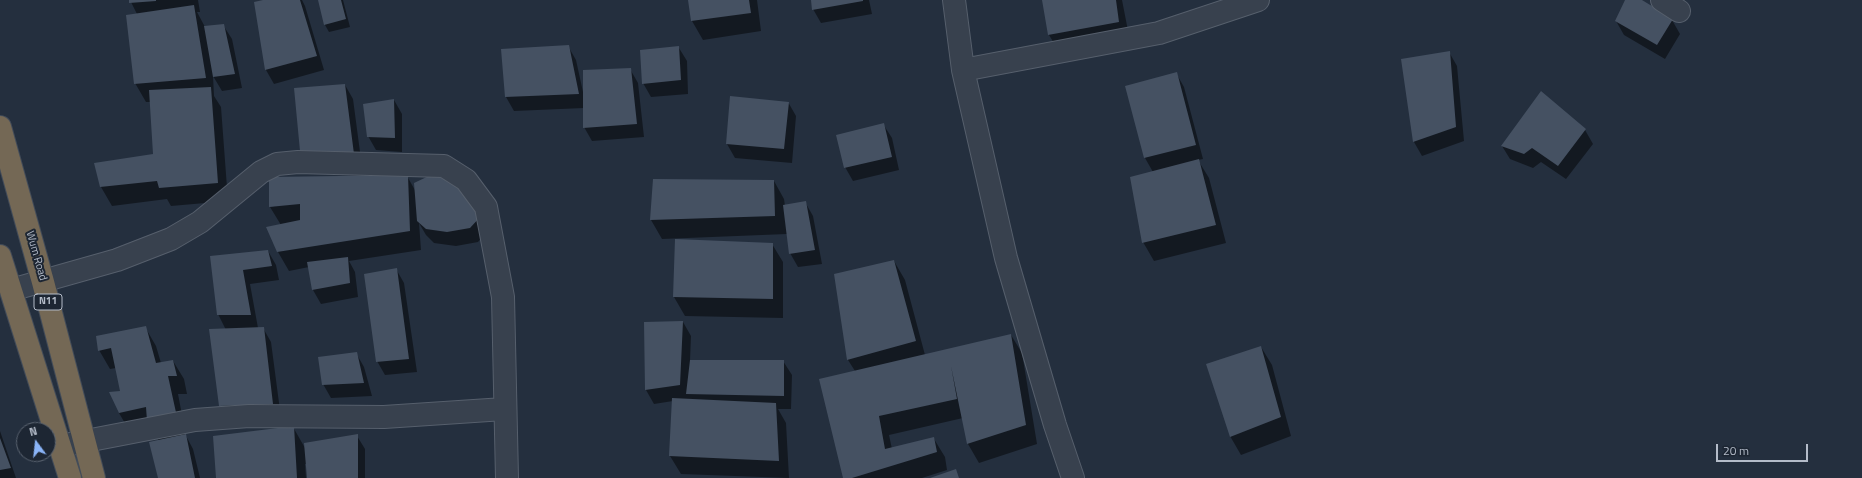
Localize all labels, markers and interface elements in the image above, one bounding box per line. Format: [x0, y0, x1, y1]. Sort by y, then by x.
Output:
street label: Wum Road [23, 230, 49, 282]
road number: N11 [34, 294, 62, 310]
north arrow [16, 422, 56, 462]
text: N [27, 423, 39, 440]
scale bar [1718, 436, 1810, 462]
text: 20 m [1723, 441, 1749, 460]

